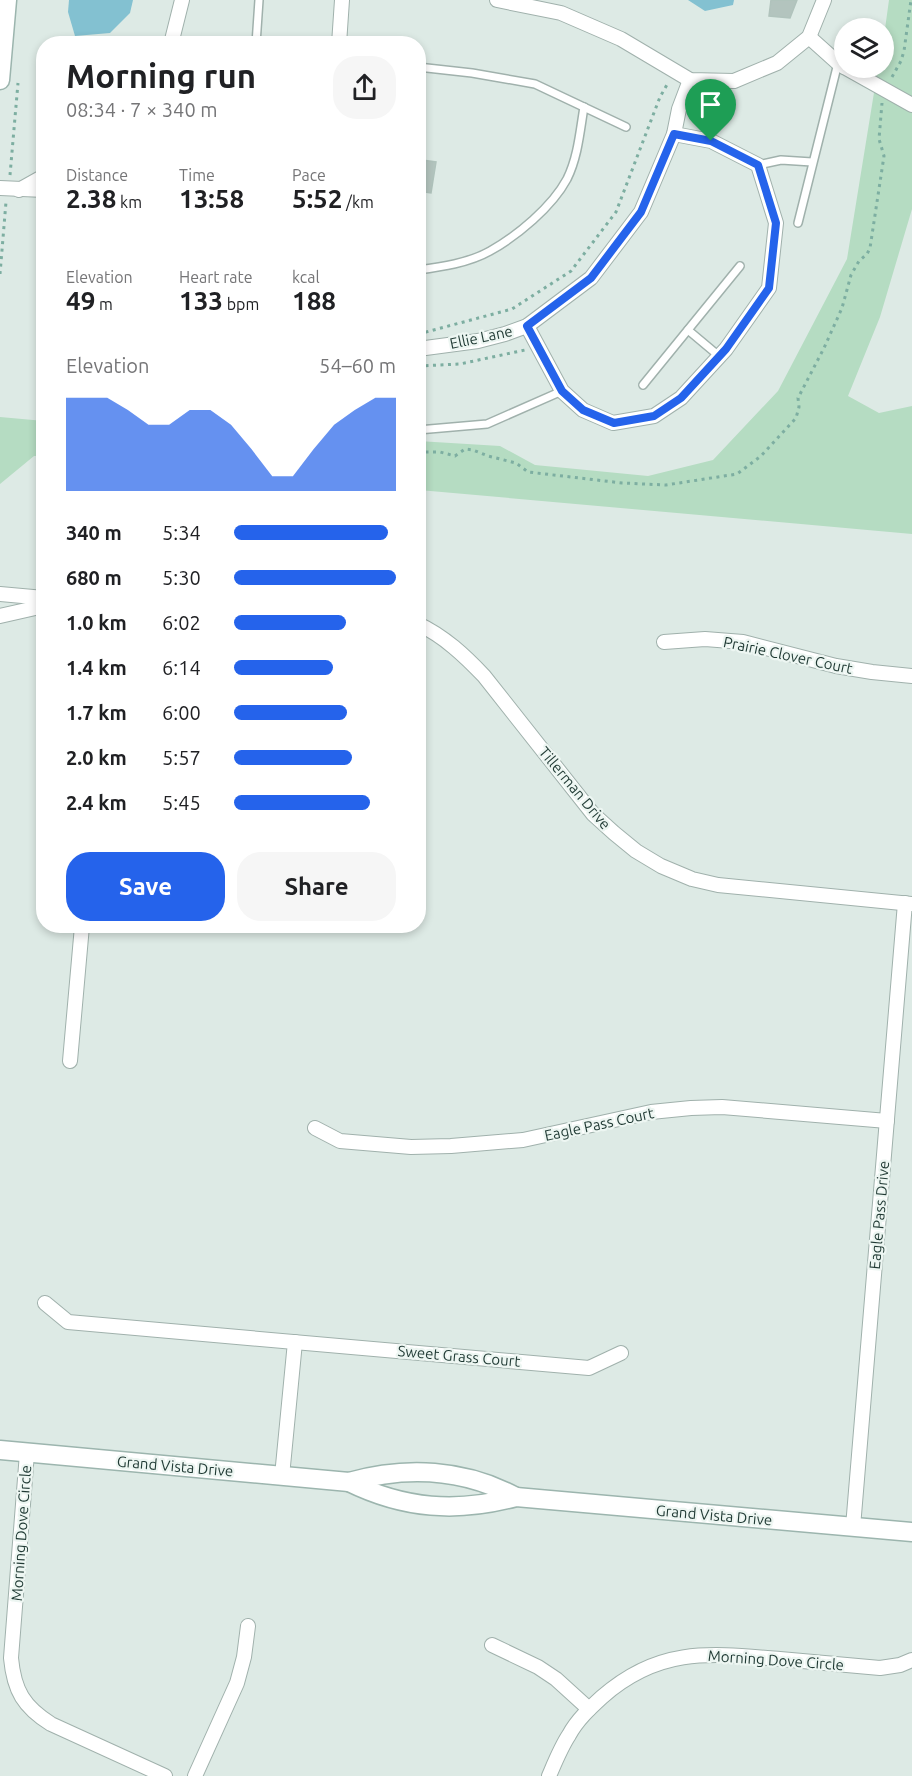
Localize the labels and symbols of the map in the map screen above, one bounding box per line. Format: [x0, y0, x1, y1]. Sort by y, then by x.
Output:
pin [685, 79, 736, 141]
street label: Ellie Lane [448, 322, 514, 352]
street label: Prairie Clover Court [722, 633, 854, 677]
street label: Tillerman Drive [536, 743, 614, 833]
street label: Eagle Pass Court [543, 1104, 655, 1144]
street label: Eagle Pass Drive [866, 1160, 892, 1270]
street label: Sweet Grass Court [397, 1342, 521, 1370]
street label: Grand Vista Drive [116, 1452, 234, 1480]
street label: Morning Dove Circle [8, 1464, 34, 1602]
street label: Grand Vista Drive [655, 1501, 773, 1529]
street label: Morning Dove Circle [707, 1647, 845, 1673]

